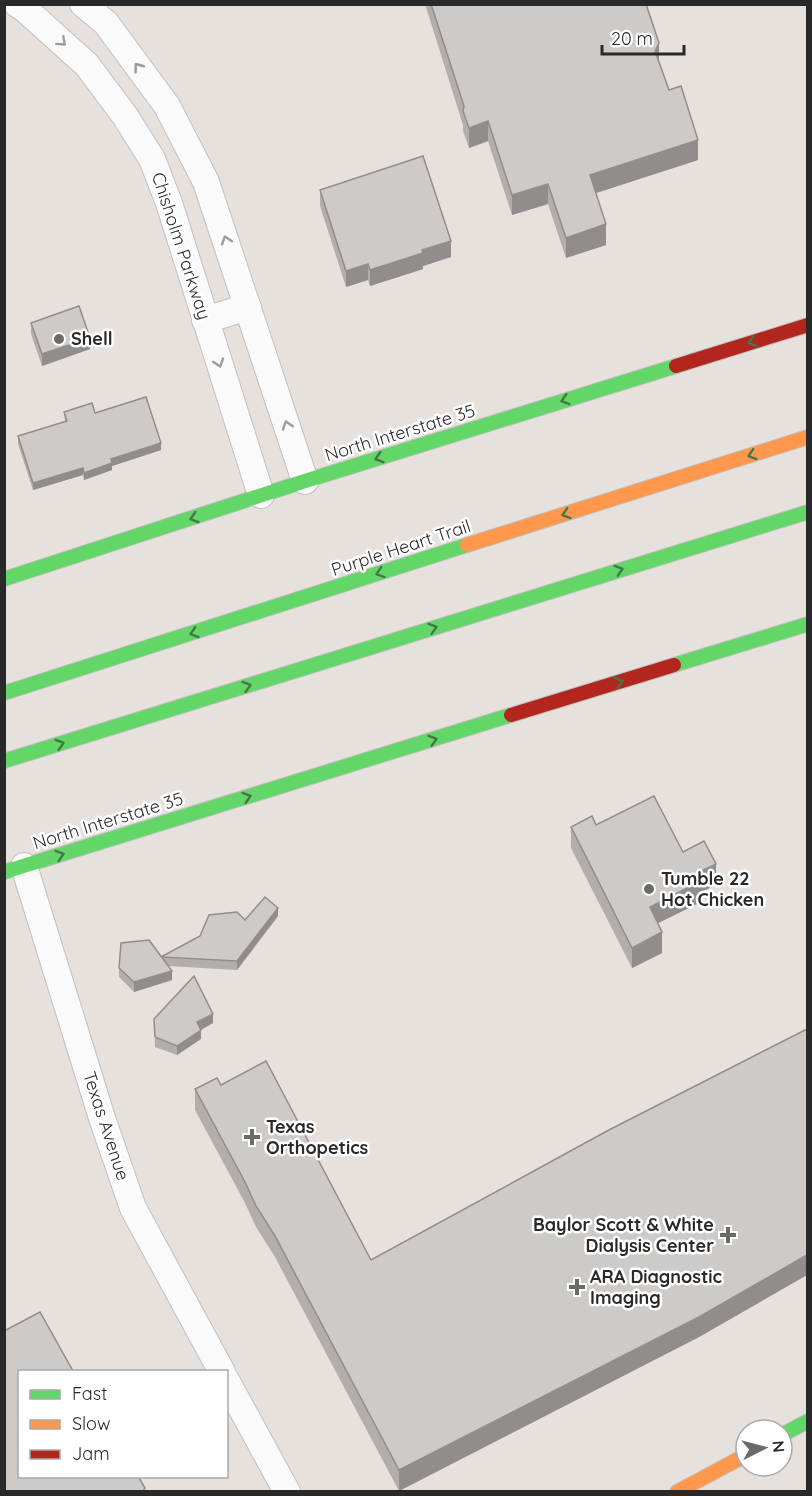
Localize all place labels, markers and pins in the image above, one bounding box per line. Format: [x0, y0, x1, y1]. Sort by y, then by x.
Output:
place label: Shell [71, 327, 113, 350]
marker: Shell [52, 332, 66, 346]
place label: Tumble 22 Hot Chicken [661, 867, 764, 911]
marker: Tumble 22 Hot Chicken [642, 882, 656, 896]
place label: Texas Orthopetics [266, 1115, 369, 1159]
marker: Texas Orthopetics [243, 1128, 261, 1146]
place label: Baylor Scott & White Dialysis Center [533, 1213, 714, 1257]
marker: Baylor Scott & White Dialysis Center [719, 1226, 737, 1244]
place label: ARA Diagnostic Imaging [590, 1265, 722, 1309]
marker: ARA Diagnostic Imaging [568, 1278, 586, 1296]

